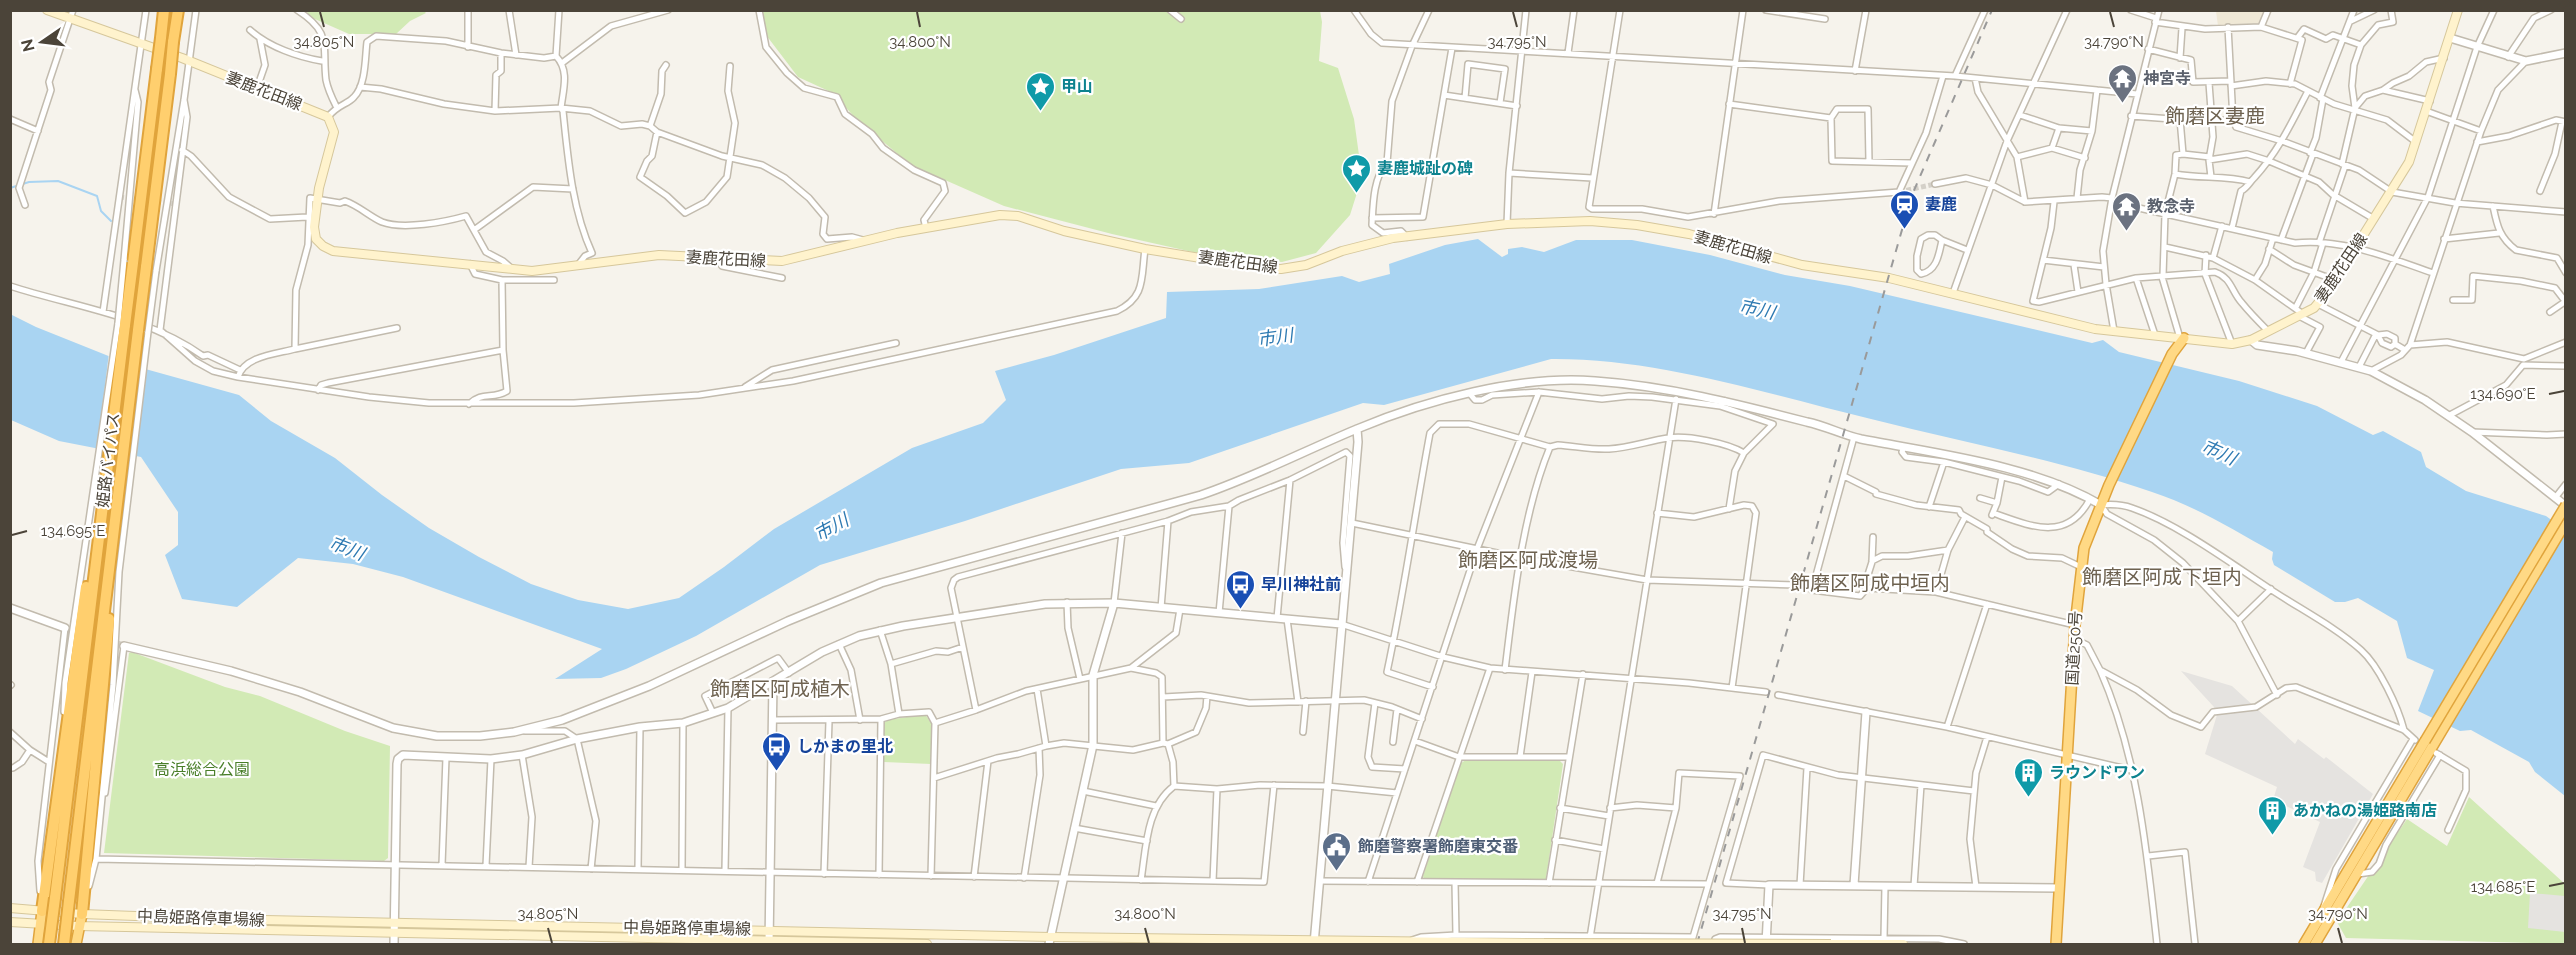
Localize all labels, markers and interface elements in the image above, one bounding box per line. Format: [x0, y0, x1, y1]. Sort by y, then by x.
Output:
north arrow [12, 12, 72, 72]
text: 34.805°N [294, 33, 354, 51]
text: 34.800°N [889, 33, 951, 51]
text: 34.795°N [1487, 33, 1547, 51]
text: 34.790°N [2084, 33, 2144, 51]
text: N [17, 37, 39, 54]
temple icon: 神宮寺 [2106, 62, 2138, 104]
street label: 妻鹿花田線 [223, 68, 305, 114]
place label: 神宮寺 [2143, 69, 2191, 88]
place icon: 甲山 [1024, 70, 1056, 112]
place label: 甲山 [1061, 77, 1093, 96]
district label: 飾磨区妻鹿 [2165, 104, 2265, 128]
place icon: 妻鹿城趾の碑 [1340, 152, 1372, 194]
place label: 妻鹿城趾の碑 [1377, 159, 1473, 178]
station icon: 妻鹿 [1888, 188, 1920, 230]
temple icon: 教念寺 [2110, 190, 2142, 232]
place label: 妻鹿 [1925, 195, 1957, 214]
place label: 教念寺 [2147, 197, 2195, 216]
street label: 妻鹿花田線 [1692, 227, 1774, 267]
street label: 妻鹿花田線 [2311, 230, 2371, 306]
street label: 妻鹿花田線 [686, 247, 766, 271]
street label: 妻鹿花田線 [1197, 247, 1279, 277]
water label: 市川 [1737, 295, 1779, 323]
water label: 市川 [1256, 324, 1296, 350]
text: 134.690°E [2470, 385, 2536, 403]
street label: 姫路バイパス [93, 411, 123, 509]
water label: 市川 [2198, 435, 2242, 470]
water label: 市川 [810, 508, 854, 545]
text: 134.695°E [41, 522, 105, 540]
water label: 市川 [326, 532, 369, 565]
district label: 飾磨区阿成渡場 [1458, 548, 1598, 572]
district label: 飾磨区阿成下垣内 [2082, 565, 2242, 589]
bus stop icon: 早川神社前 [1224, 568, 1256, 610]
district label: 飾磨区阿成中垣内 [1790, 571, 1950, 595]
place label: 早川神社前 [1261, 575, 1341, 594]
street label: 国道250号 [2063, 610, 2085, 686]
district label: 飾磨区阿成植木 [710, 677, 850, 701]
bus stop icon: しかまの里北 [760, 730, 792, 772]
place label: しかまの里北 [797, 737, 893, 756]
building icon: ラウンドワン [2012, 756, 2044, 798]
park label: 高浜総合公園 [154, 760, 250, 779]
place label: ラウンドワン [2049, 763, 2145, 782]
building icon: あかねの湯姫路南店 [2256, 794, 2288, 836]
place label: あかねの湯姫路南店 [2293, 801, 2437, 820]
public building icon: 飾磨警察署飾磨東交番 [1321, 830, 1353, 872]
place label: 飾磨警察署飾磨東交番 [1358, 837, 1518, 856]
text: 134.685°E [2471, 878, 2535, 896]
text: 34.805°N [518, 905, 578, 923]
text: 34.800°N [1114, 905, 1176, 923]
text: 34.795°N [1712, 905, 1772, 923]
text: 34.790°N [2308, 905, 2368, 923]
street label: 中島姫路停車場線 [137, 906, 265, 930]
street label: 中島姫路停車場線 [623, 917, 751, 939]

